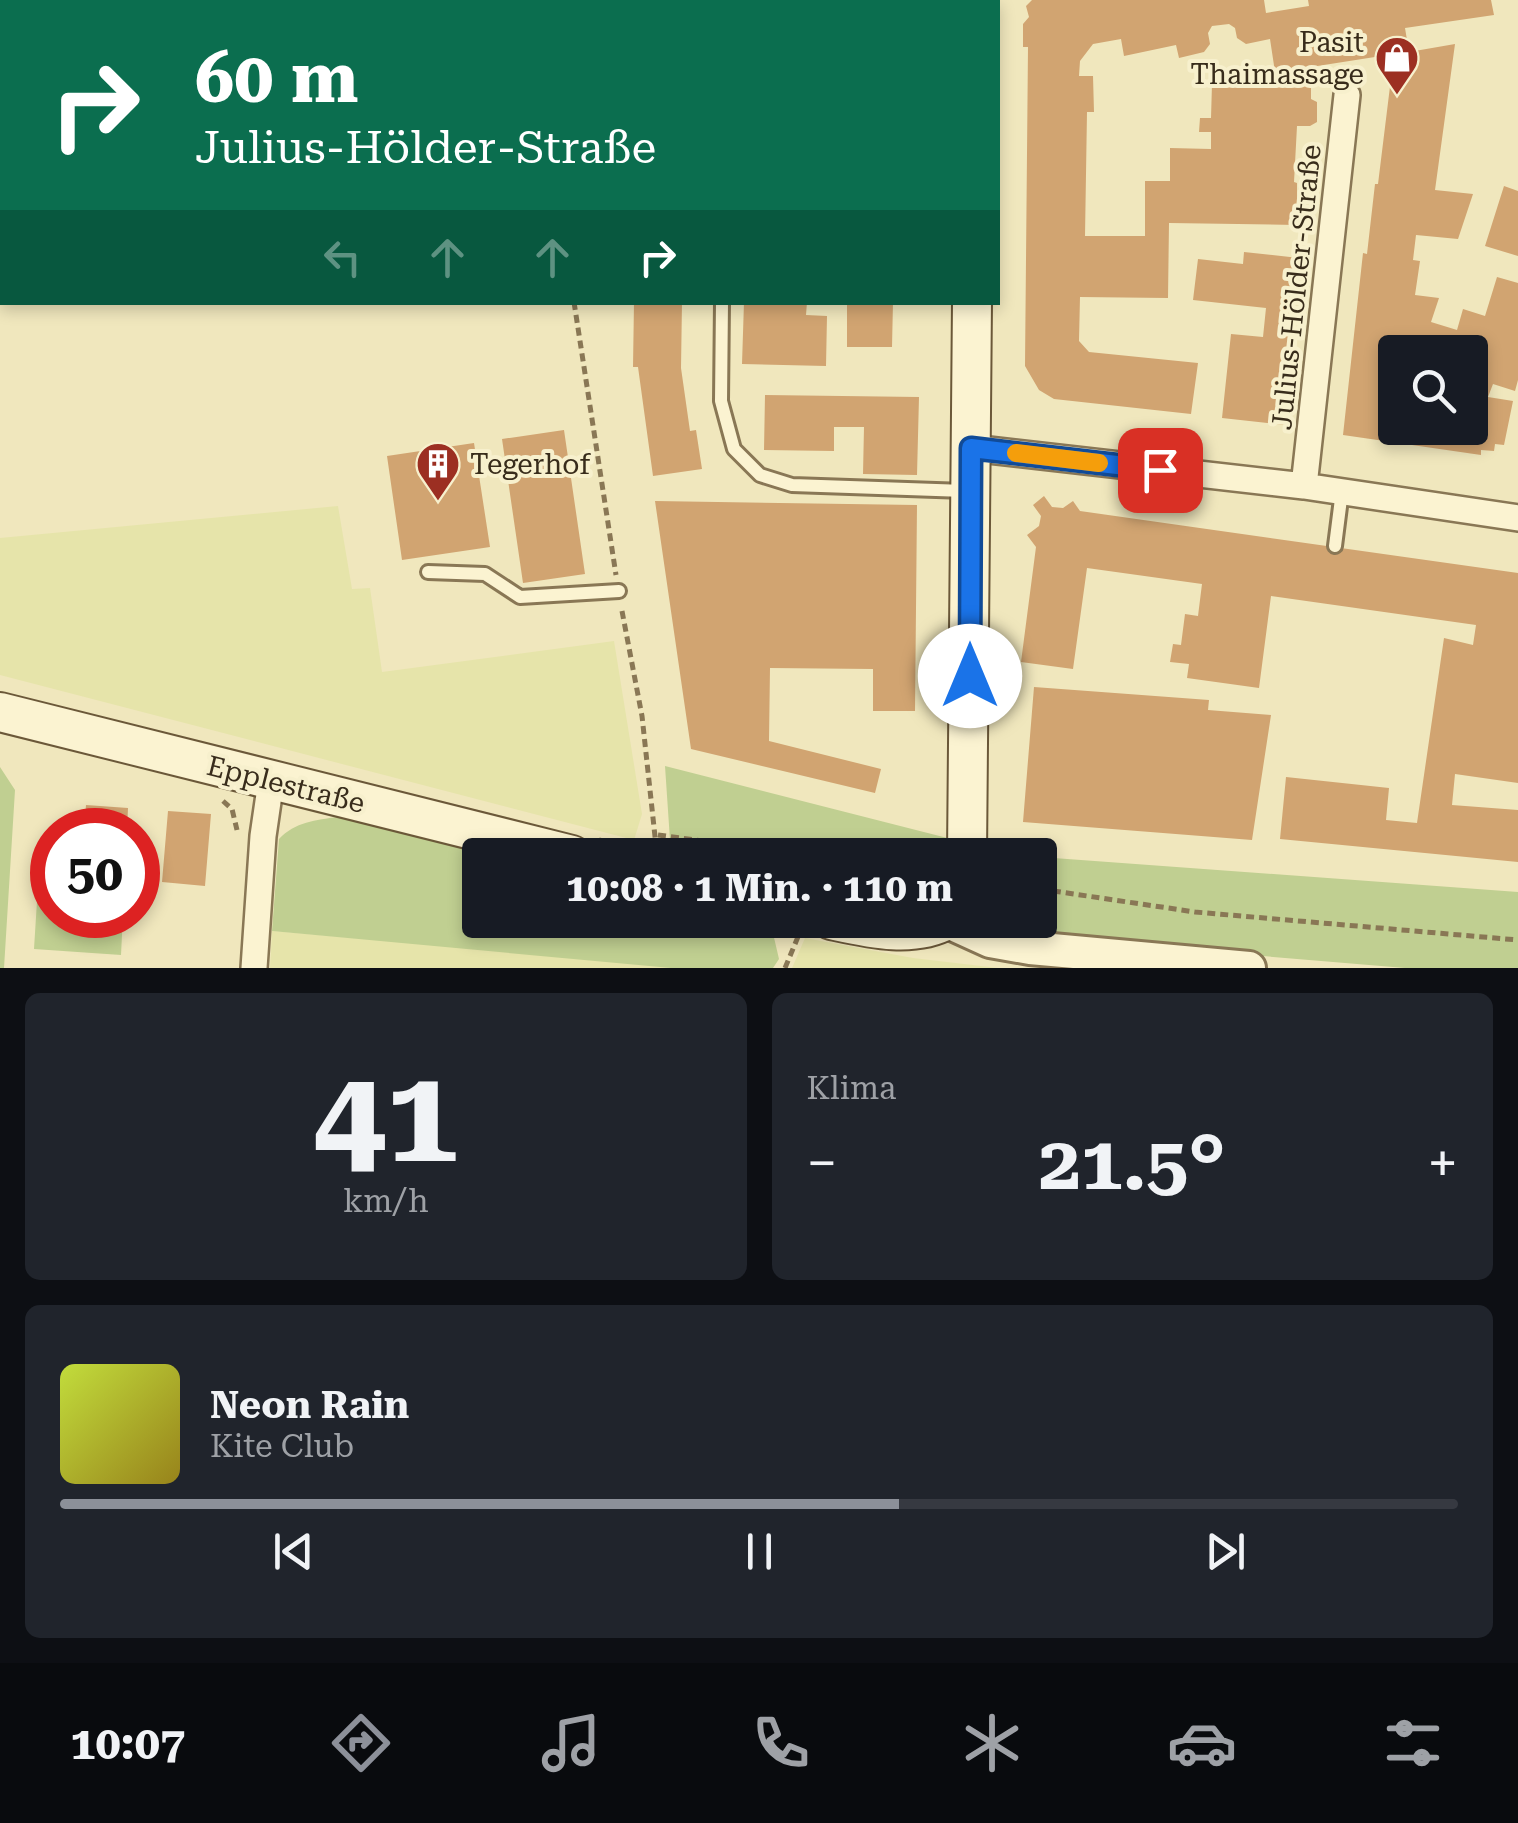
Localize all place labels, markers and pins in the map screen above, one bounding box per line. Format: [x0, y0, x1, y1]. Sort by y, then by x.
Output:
place label: Pasit Thaimassage [1190, 26, 1364, 91]
shop icon: Pasit Thaimassage [1374, 35, 1420, 96]
pin [1118, 428, 1203, 513]
building icon: Tegerhof [415, 441, 461, 502]
place label: Tegerhof [470, 448, 591, 481]

